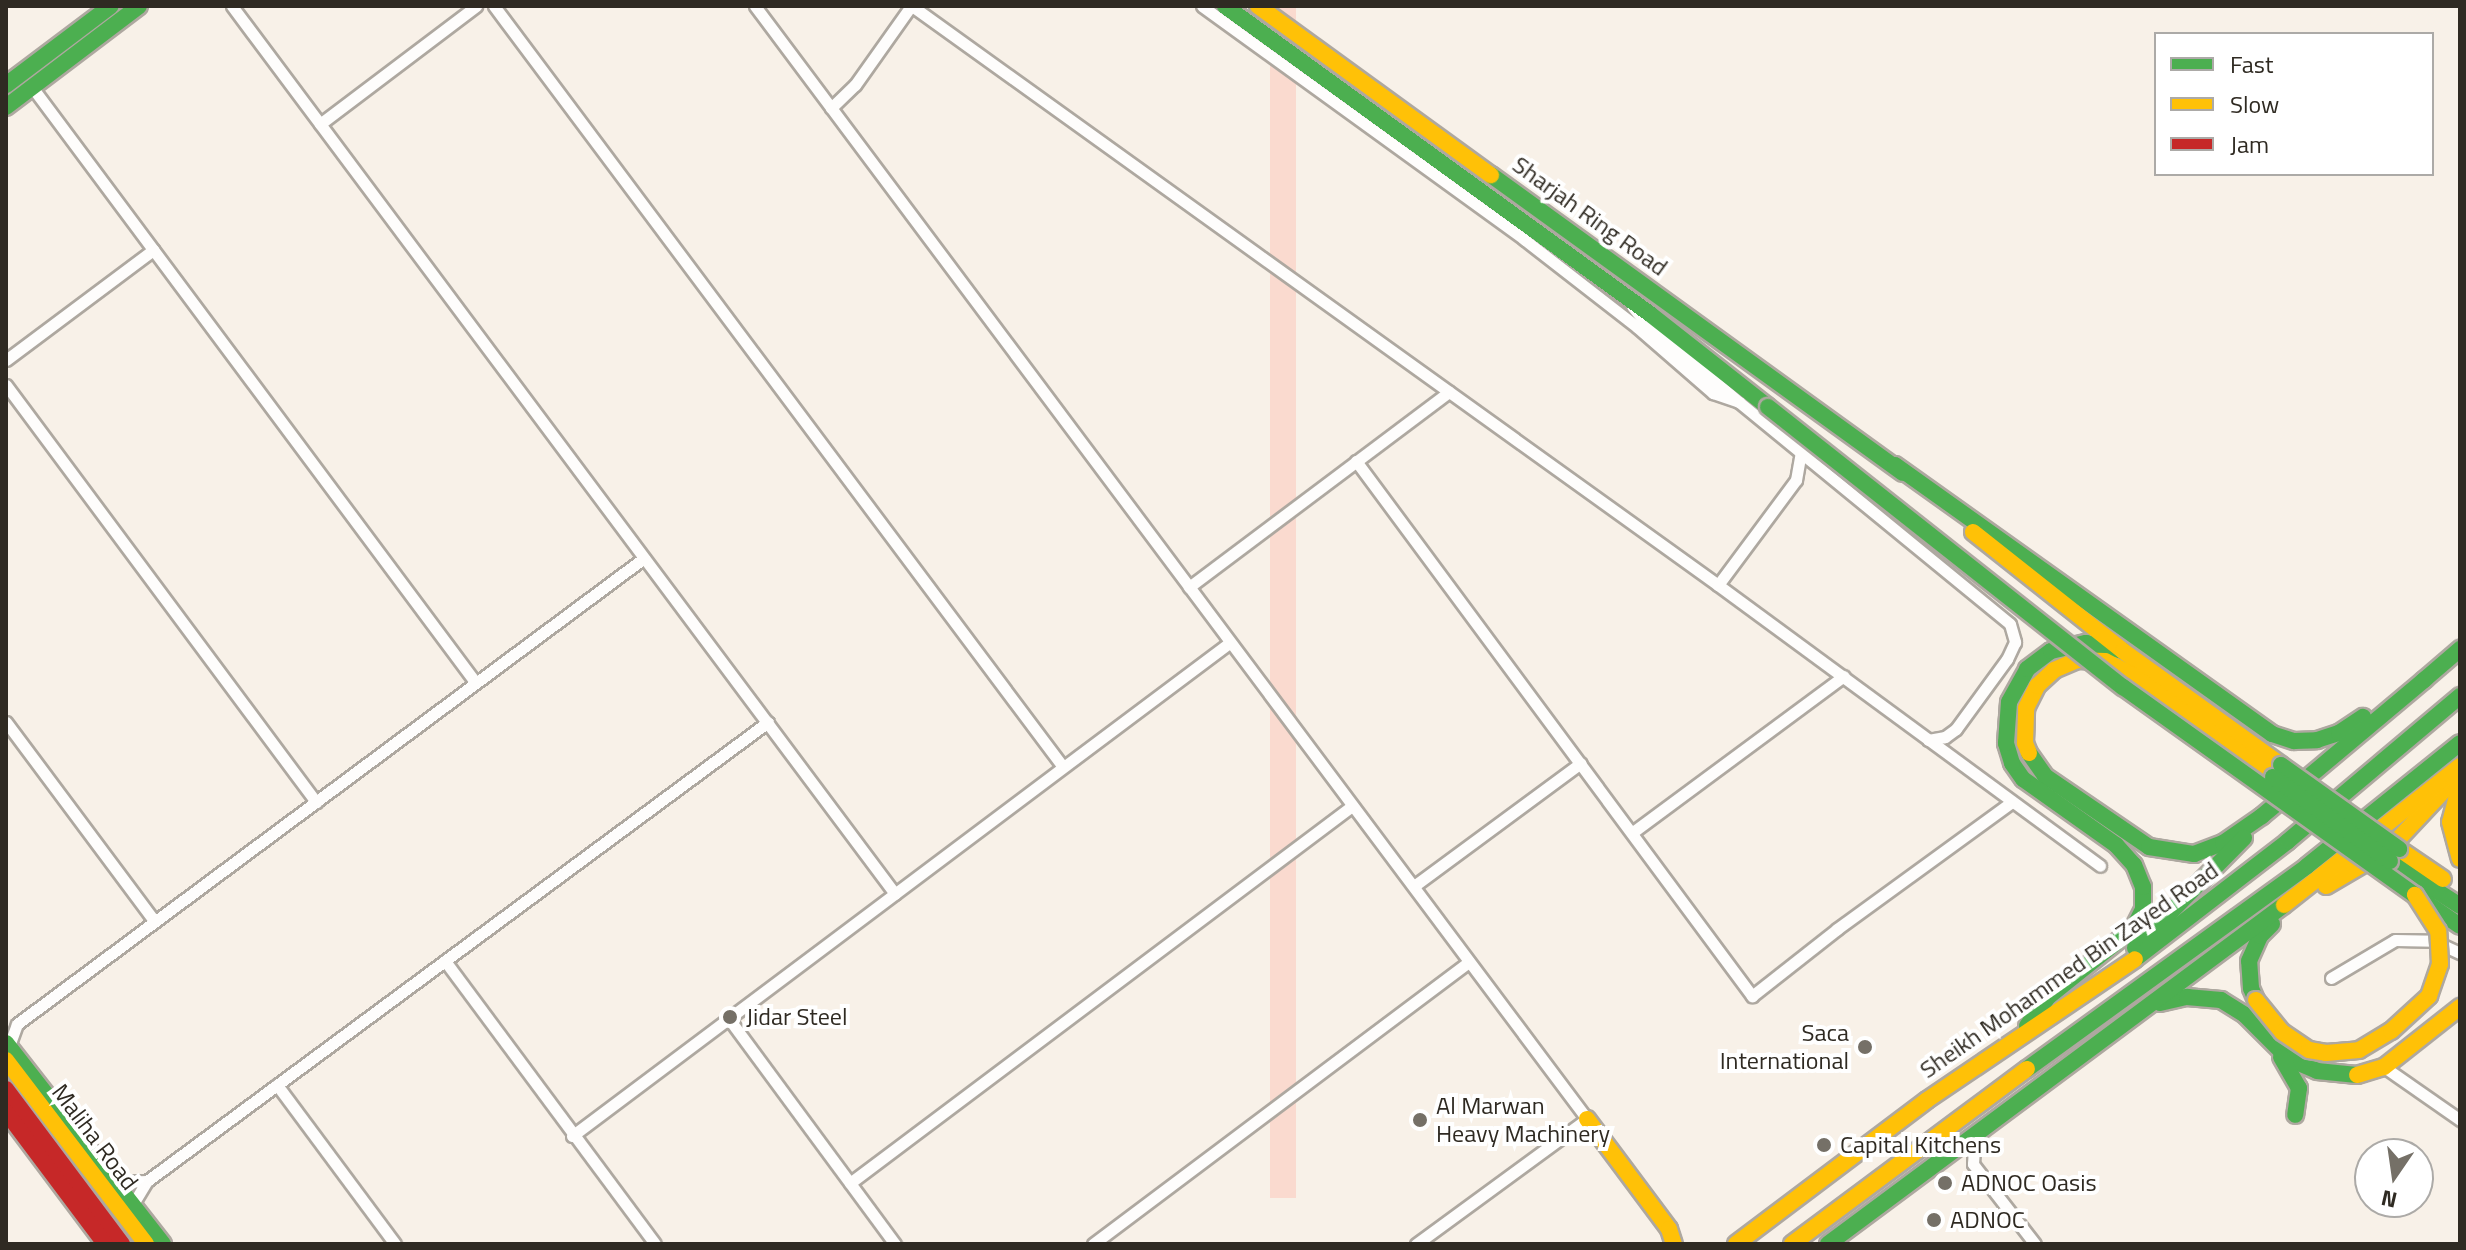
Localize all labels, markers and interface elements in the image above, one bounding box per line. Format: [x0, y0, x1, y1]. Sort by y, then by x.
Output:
legend [2154, 32, 2434, 176]
text: Fast [2230, 46, 2273, 82]
text: Slow [2230, 86, 2279, 122]
text: Jam [2230, 126, 2269, 162]
street label: Sharjah Ring Road [1507, 150, 1673, 282]
street label: Sheikh Mohammed Bin Zayed Road [1914, 856, 2224, 1084]
place label: Jidar Steel [746, 1003, 847, 1031]
marker: Jidar Steel [721, 1008, 739, 1026]
place label: Saca International [1720, 1019, 1849, 1075]
marker: Saca International [1856, 1038, 1874, 1056]
street label: Maliha Road [46, 1078, 144, 1196]
place label: Al Marwan Heavy Machinery [1436, 1092, 1610, 1148]
marker: Al Marwan Heavy Machinery [1411, 1111, 1429, 1129]
place label: Capital Kitchens [1840, 1131, 2001, 1159]
marker: Capital Kitchens [1815, 1136, 1833, 1154]
north arrow [2354, 1138, 2434, 1218]
place label: ADNOC Oasis [1961, 1169, 2097, 1197]
marker: ADNOC Oasis [1936, 1174, 1954, 1192]
text: N [2378, 1181, 2400, 1218]
place label: ADNOC [1950, 1206, 2025, 1234]
marker: ADNOC [1925, 1211, 1943, 1229]

